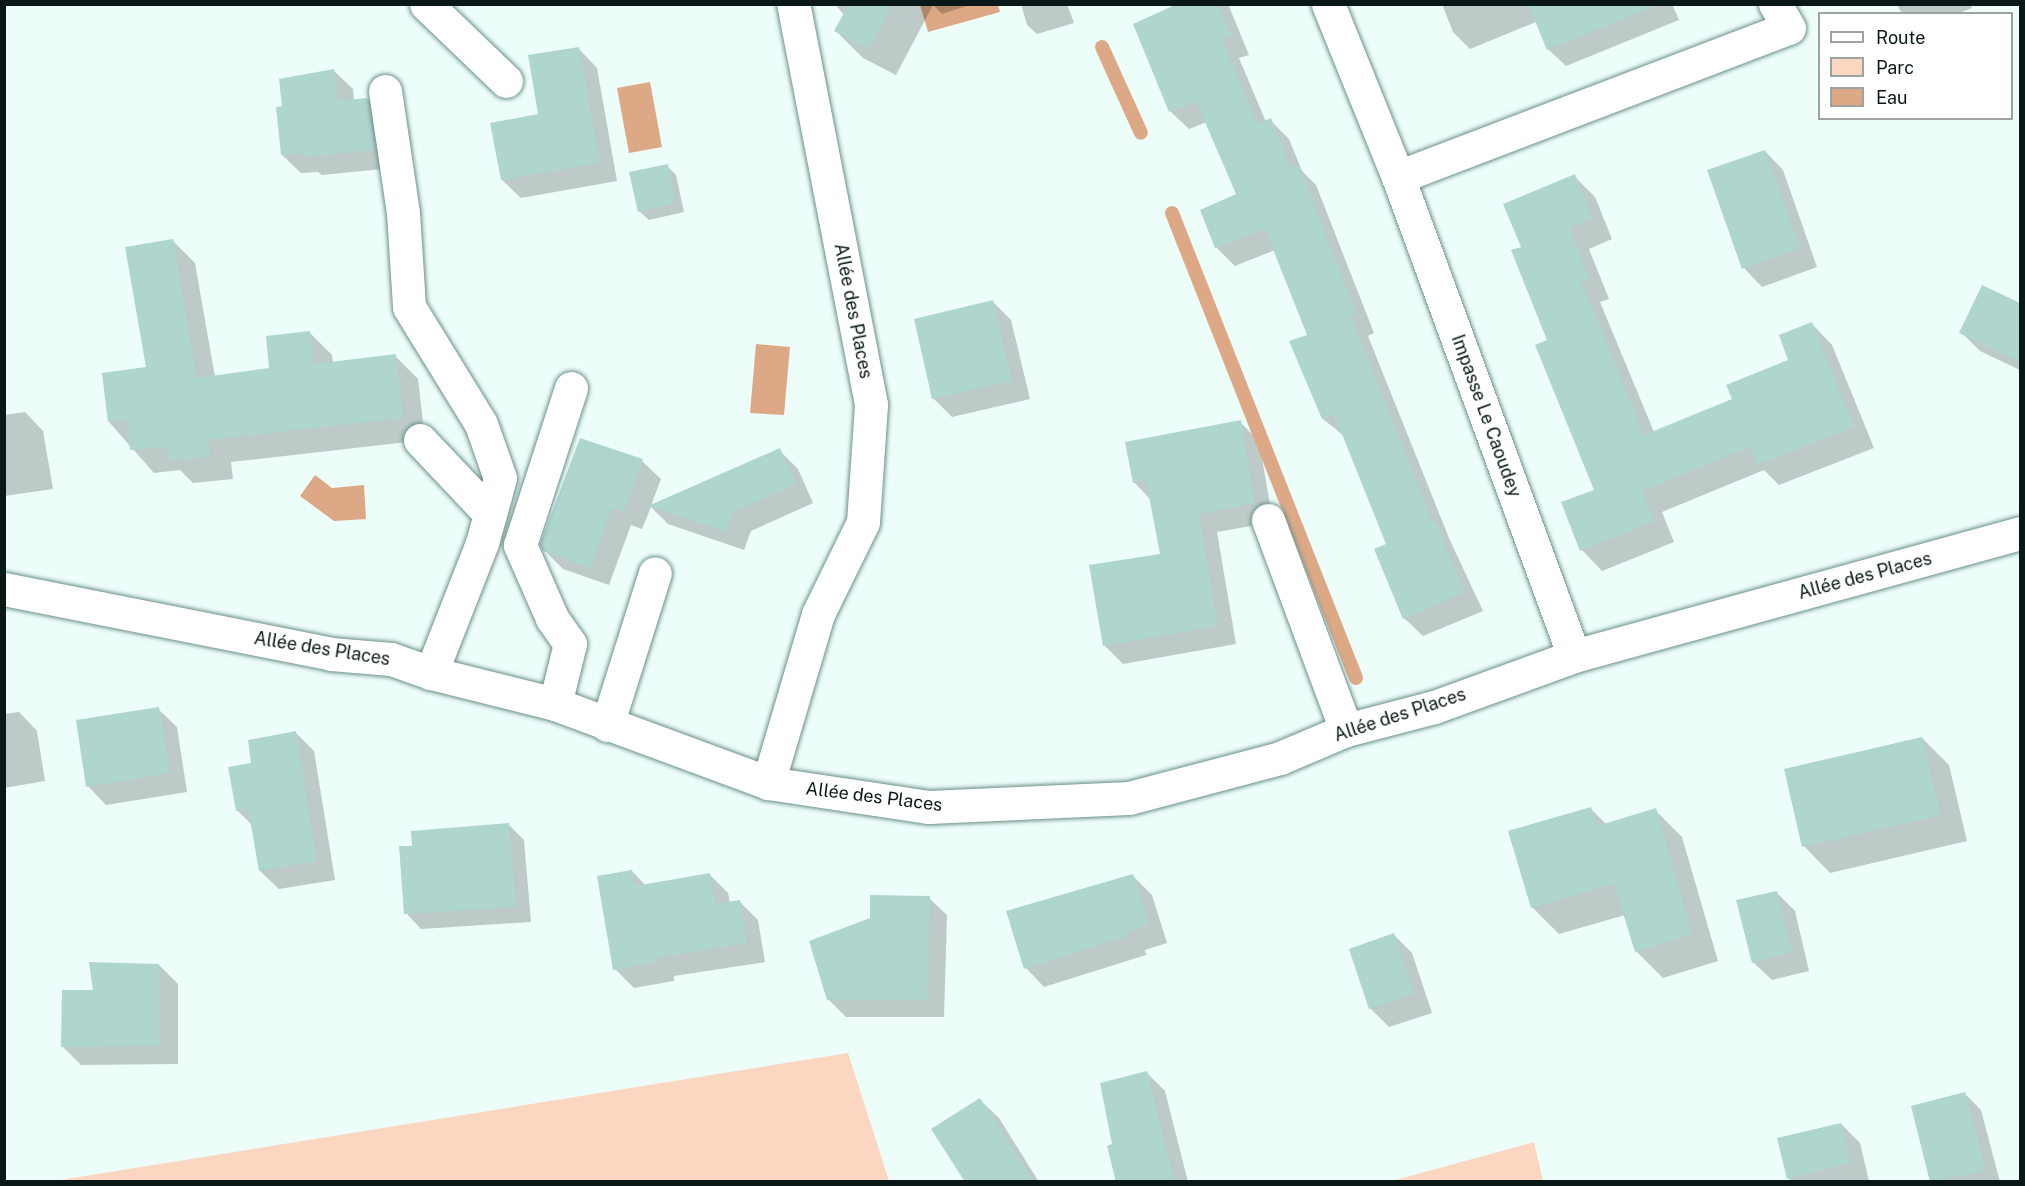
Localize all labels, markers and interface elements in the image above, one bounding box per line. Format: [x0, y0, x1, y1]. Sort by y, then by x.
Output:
legend [1818, 12, 2013, 120]
text: Route [1876, 27, 1925, 48]
text: Parc [1876, 57, 1914, 78]
text: Eau [1876, 87, 1907, 108]
street label: Allée des Places [829, 241, 877, 381]
street label: Impasse Le Caoudey [1446, 332, 1526, 500]
street label: Allée des Places [1796, 548, 1934, 604]
street label: Allée des Places [252, 628, 392, 670]
street label: Allée des Places [1331, 683, 1469, 747]
street label: Allée des Places [804, 778, 944, 816]

